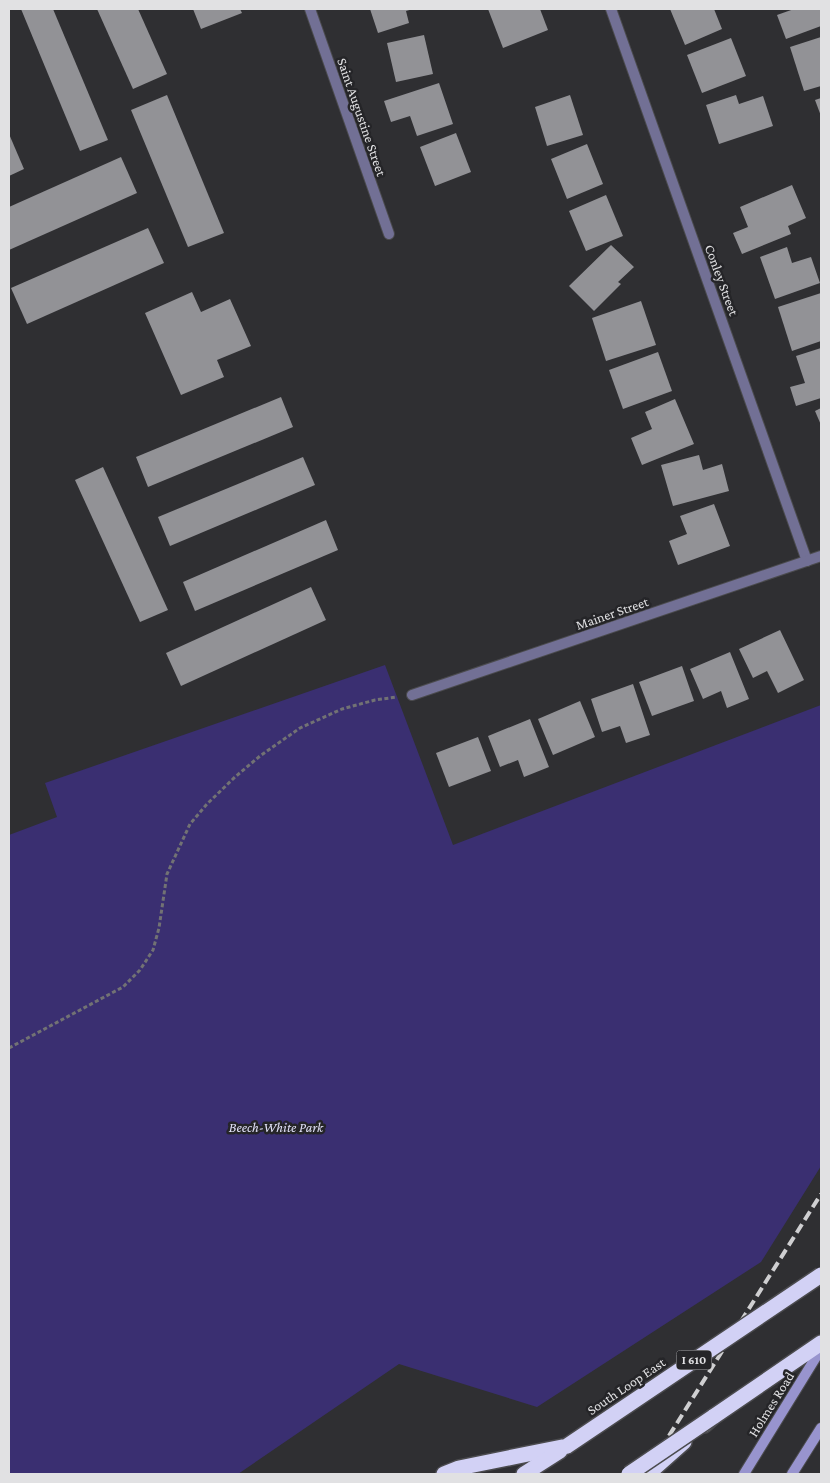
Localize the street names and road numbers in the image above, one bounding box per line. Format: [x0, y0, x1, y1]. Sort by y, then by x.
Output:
street label: Saint Augustine Street [334, 56, 390, 178]
street label: Conley Street [702, 242, 742, 318]
street label: Mainer Street [574, 593, 651, 633]
road number: I 610 [676, 1350, 712, 1370]
street label: South Loop East [584, 1354, 668, 1418]
street label: Holmes Road [745, 1368, 798, 1439]

